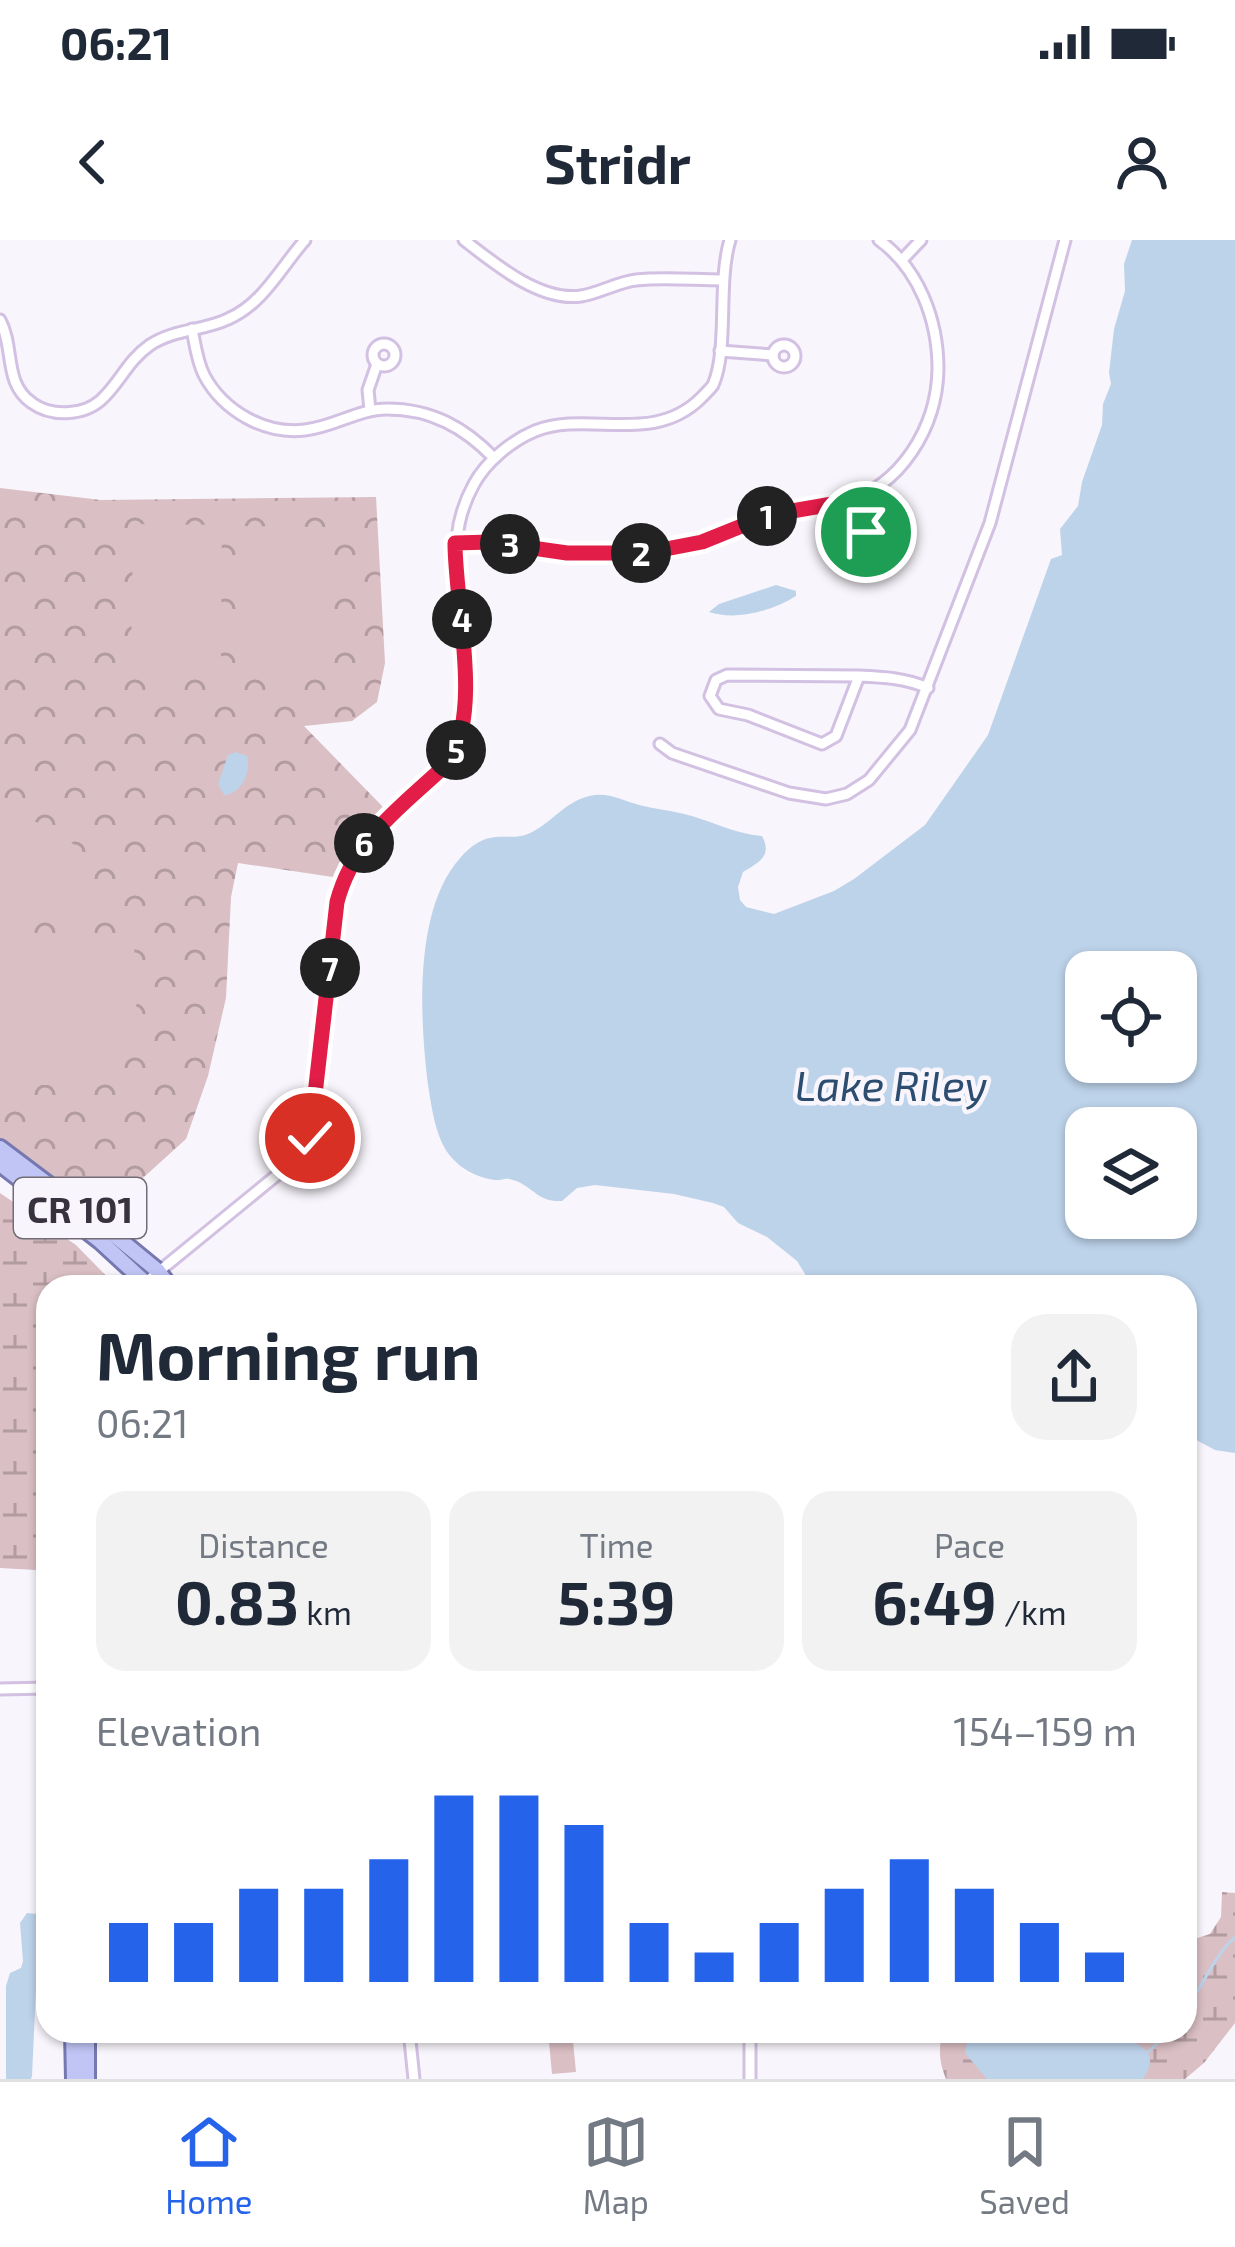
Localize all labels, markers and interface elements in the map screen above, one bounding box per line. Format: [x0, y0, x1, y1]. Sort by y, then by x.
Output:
text: 06:21 [60, 15, 172, 69]
icon: back [60, 129, 126, 195]
icon: person [1109, 129, 1175, 195]
text: Stridr [544, 130, 691, 195]
pin [815, 481, 917, 583]
pin: 1 [737, 486, 797, 546]
text: 1 [760, 496, 774, 536]
icon: arrive [833, 499, 899, 565]
pin: 3 [480, 514, 540, 574]
pin: 2 [611, 523, 671, 583]
text: 3 [501, 524, 519, 564]
text: 2 [631, 533, 651, 573]
pin: 4 [432, 589, 492, 649]
text: 4 [451, 599, 473, 639]
pin: 5 [426, 720, 486, 780]
text: 5 [447, 730, 465, 770]
pin: 6 [334, 813, 394, 873]
text: 6 [354, 823, 374, 863]
pin: 7 [300, 938, 360, 998]
text: 7 [321, 948, 339, 988]
map controls [1065, 951, 1197, 1239]
button: locate [1065, 951, 1197, 1083]
water label: Lake Riley [795, 1059, 987, 1110]
pin [259, 1087, 361, 1189]
icon: check [277, 1105, 343, 1171]
button: layers [1065, 1107, 1197, 1239]
road number: CR 101 [14, 1178, 146, 1238]
text: Morning run [96, 1314, 481, 1393]
button: share [1011, 1314, 1137, 1440]
text: 06:21 [96, 1399, 188, 1446]
text: Distance [198, 1525, 329, 1565]
text: Time [580, 1525, 654, 1565]
text: Pace [934, 1525, 1005, 1565]
text: 0.83 [175, 1565, 299, 1637]
text: 5:39 [558, 1565, 675, 1637]
text: 6:49 [872, 1565, 997, 1637]
text: km [299, 1592, 352, 1632]
text: /km [997, 1592, 1067, 1632]
text: Elevation [96, 1707, 261, 1754]
text: 154–159 m [953, 1707, 1137, 1754]
tab: Home [165, 2109, 253, 2221]
tab: Map [583, 2109, 649, 2221]
tab: Saved [979, 2109, 1070, 2221]

